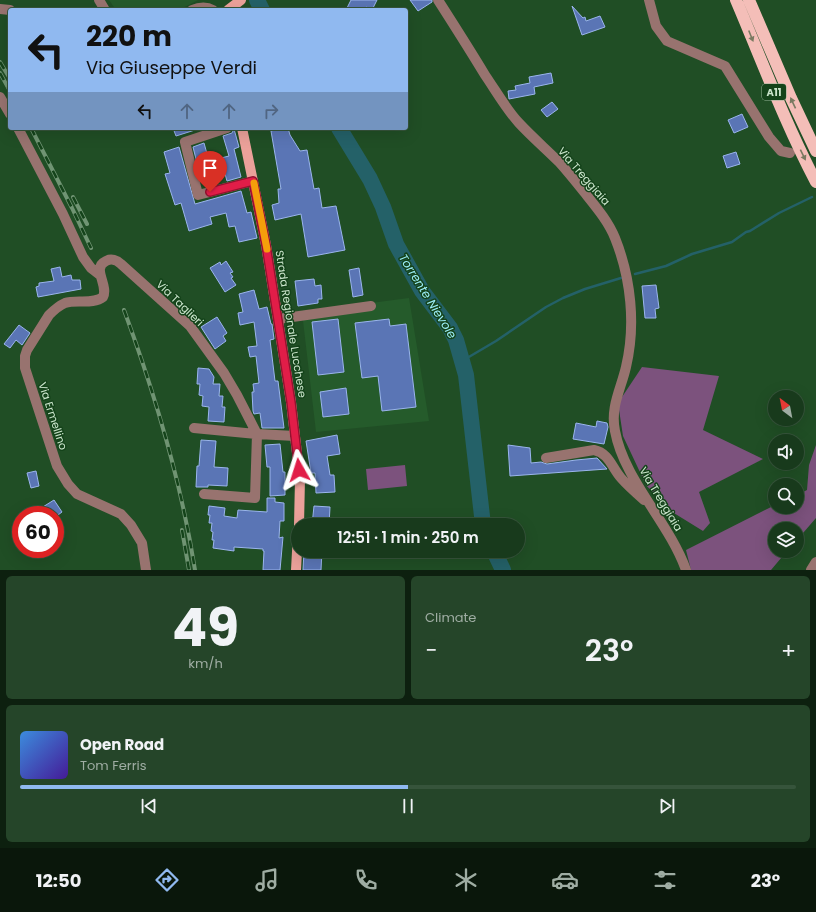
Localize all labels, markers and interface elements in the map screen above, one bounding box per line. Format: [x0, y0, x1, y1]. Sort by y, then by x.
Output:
text: 220 m [86, 17, 172, 56]
icon: left [20, 24, 72, 76]
one-way arrow [749, 31, 755, 43]
text: Via Giuseppe Verdi [86, 55, 257, 80]
road number: A11 [762, 84, 786, 100]
one-way arrow [790, 98, 796, 109]
icon: left [134, 100, 156, 122]
icon: ahead [176, 100, 198, 122]
icon: ahead [218, 100, 240, 122]
icon: right [260, 100, 282, 122]
street label: Via Treggiaia [554, 143, 614, 209]
one-way arrow [799, 150, 806, 161]
pin [193, 151, 227, 192]
icon: arrive [199, 157, 221, 179]
street label: Strada Regionale Lucchese [271, 249, 311, 399]
water label: Torrente Nievole [395, 250, 461, 342]
street label: Via Taglieri [153, 276, 207, 330]
street label: Via Ermellino [34, 380, 72, 452]
north arrow [768, 390, 804, 426]
map controls [768, 390, 804, 558]
button: sound [768, 434, 804, 470]
position arrow [278, 449, 320, 491]
street label: Via Treggiaia [635, 464, 687, 534]
button: search [768, 478, 804, 514]
speed limit sign: 60 [12, 506, 64, 558]
button: layers [768, 522, 804, 558]
text: 12:51 · 1 min · 250 m [337, 527, 479, 548]
text: 49 [172, 591, 239, 664]
text: Climate [425, 608, 476, 627]
text: 23° [585, 629, 633, 672]
text: − [425, 635, 437, 666]
text: + [781, 635, 796, 666]
text: km/h [188, 654, 223, 673]
text: Open Road [80, 734, 164, 755]
text: Tom Ferris [80, 756, 147, 775]
icon: previous [138, 795, 160, 817]
icon: pause [397, 795, 419, 817]
icon: next [656, 795, 678, 817]
icon: directions [153, 866, 181, 894]
icon: music [253, 866, 281, 894]
icon: phone [352, 866, 380, 894]
icon: climate [452, 866, 480, 894]
icon: car [551, 866, 579, 894]
icon: filters [651, 866, 679, 894]
text: 12:50 [36, 868, 81, 893]
text: 23° [751, 868, 780, 893]

